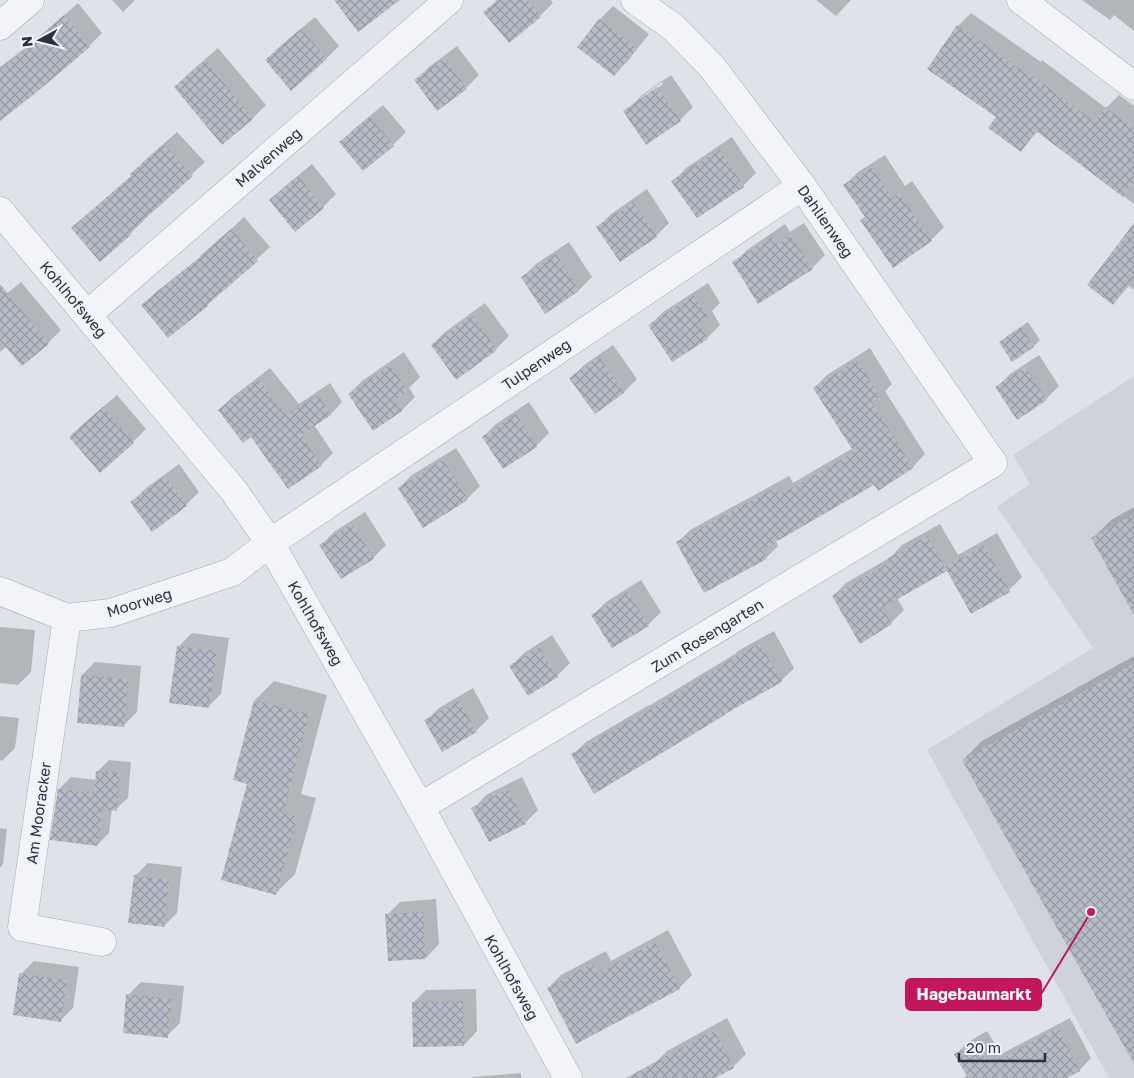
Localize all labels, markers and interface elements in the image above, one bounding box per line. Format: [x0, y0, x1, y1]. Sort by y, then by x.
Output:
north arrow [15, 15, 65, 65]
text: N [18, 35, 36, 48]
street label: Malvenweg [231, 123, 305, 191]
street label: Dahlienweg [794, 181, 858, 261]
street label: Kohlhofsweg [37, 257, 111, 341]
street label: Tulpenweg [498, 335, 574, 393]
street label: Kohlhofsweg [285, 578, 347, 668]
street label: Moorweg [104, 584, 174, 620]
street label: Zum Rosengarten [648, 594, 766, 676]
street label: Am Mooracker [22, 761, 54, 865]
street label: Kohlhofsweg [481, 931, 543, 1023]
callout: Hagebaumarkt [906, 979, 1041, 1010]
text: Hagebaumarkt [917, 984, 1031, 1004]
scale bar [959, 1030, 1045, 1062]
text: 20 m [966, 1038, 1001, 1056]

